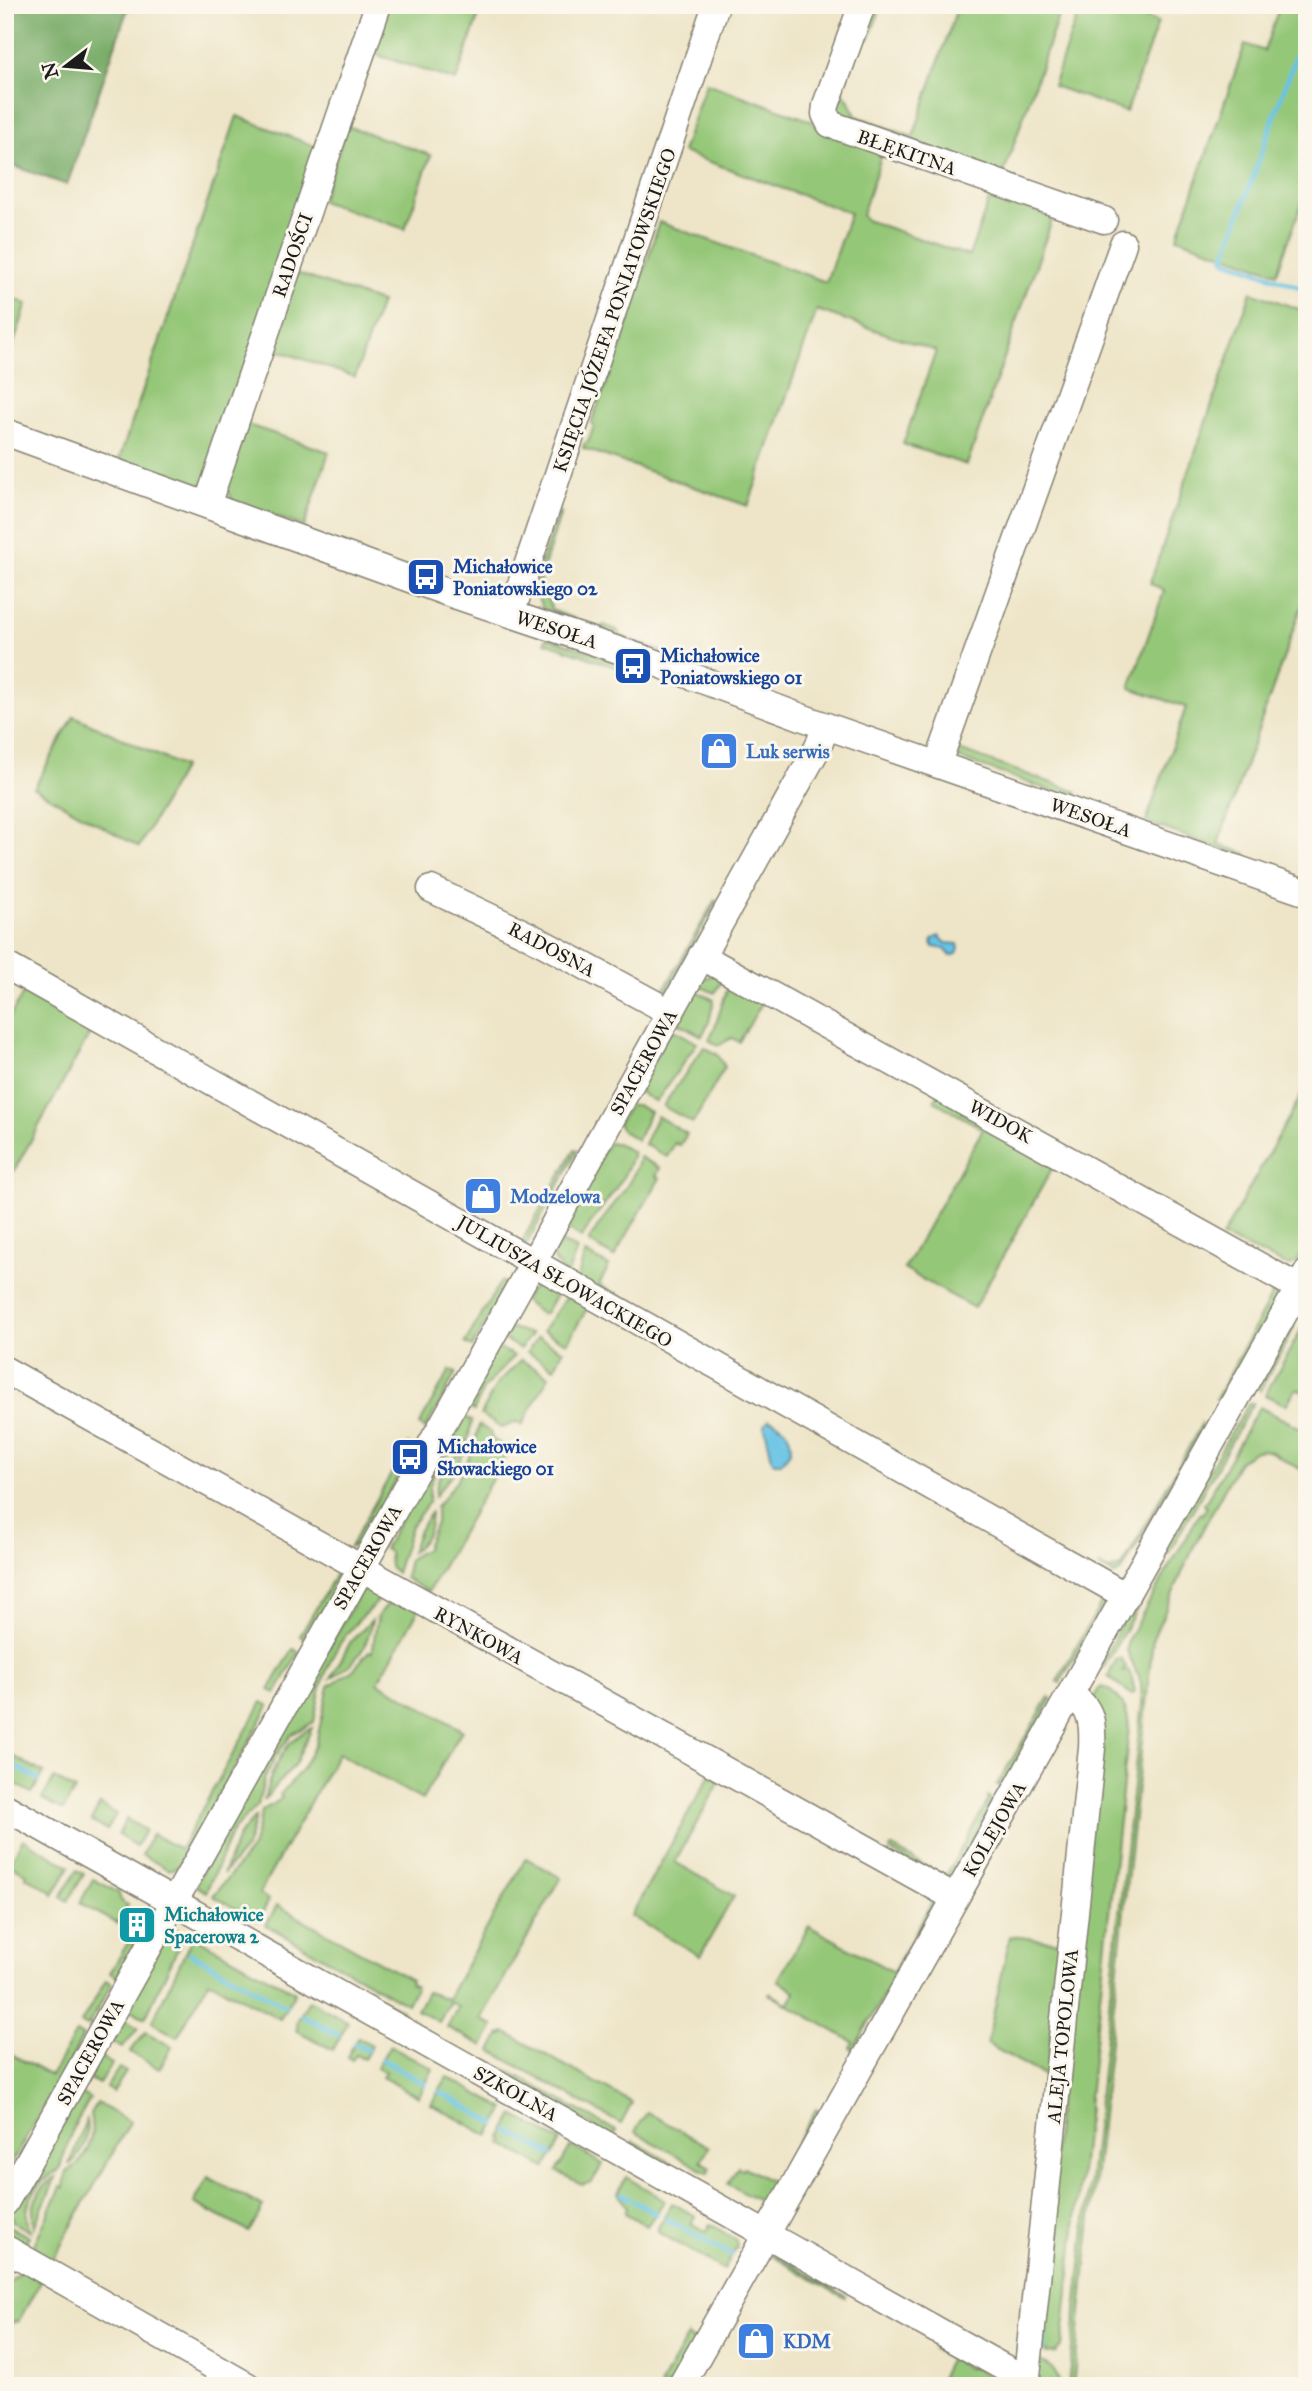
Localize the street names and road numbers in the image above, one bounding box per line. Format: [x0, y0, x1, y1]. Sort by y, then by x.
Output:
street label: BŁĘKITNA [854, 125, 960, 180]
street label: KSIĘCIA JÓZEFA PONIATOWSKIEGO [547, 145, 682, 476]
street label: RADOŚCI [266, 210, 318, 300]
street label: WESOŁA [513, 606, 601, 653]
street label: WESOŁA [1047, 793, 1135, 842]
street label: RADOSNA [504, 917, 599, 982]
street label: SPACEROWA [605, 1005, 682, 1119]
street label: WIDOK [965, 1095, 1037, 1148]
street label: JULIUSZA SŁOWACKIEGO [451, 1209, 676, 1353]
street label: SPACEROWA [328, 1500, 407, 1614]
street label: RYNKOWA [430, 1601, 528, 1669]
street label: KOLEJOWA [958, 1777, 1032, 1882]
street label: ALEJA TOPOLOWA [1042, 1947, 1084, 2126]
street label: SPACEROWA [52, 1995, 129, 2109]
street label: SZKOLNA [470, 2061, 562, 2126]

